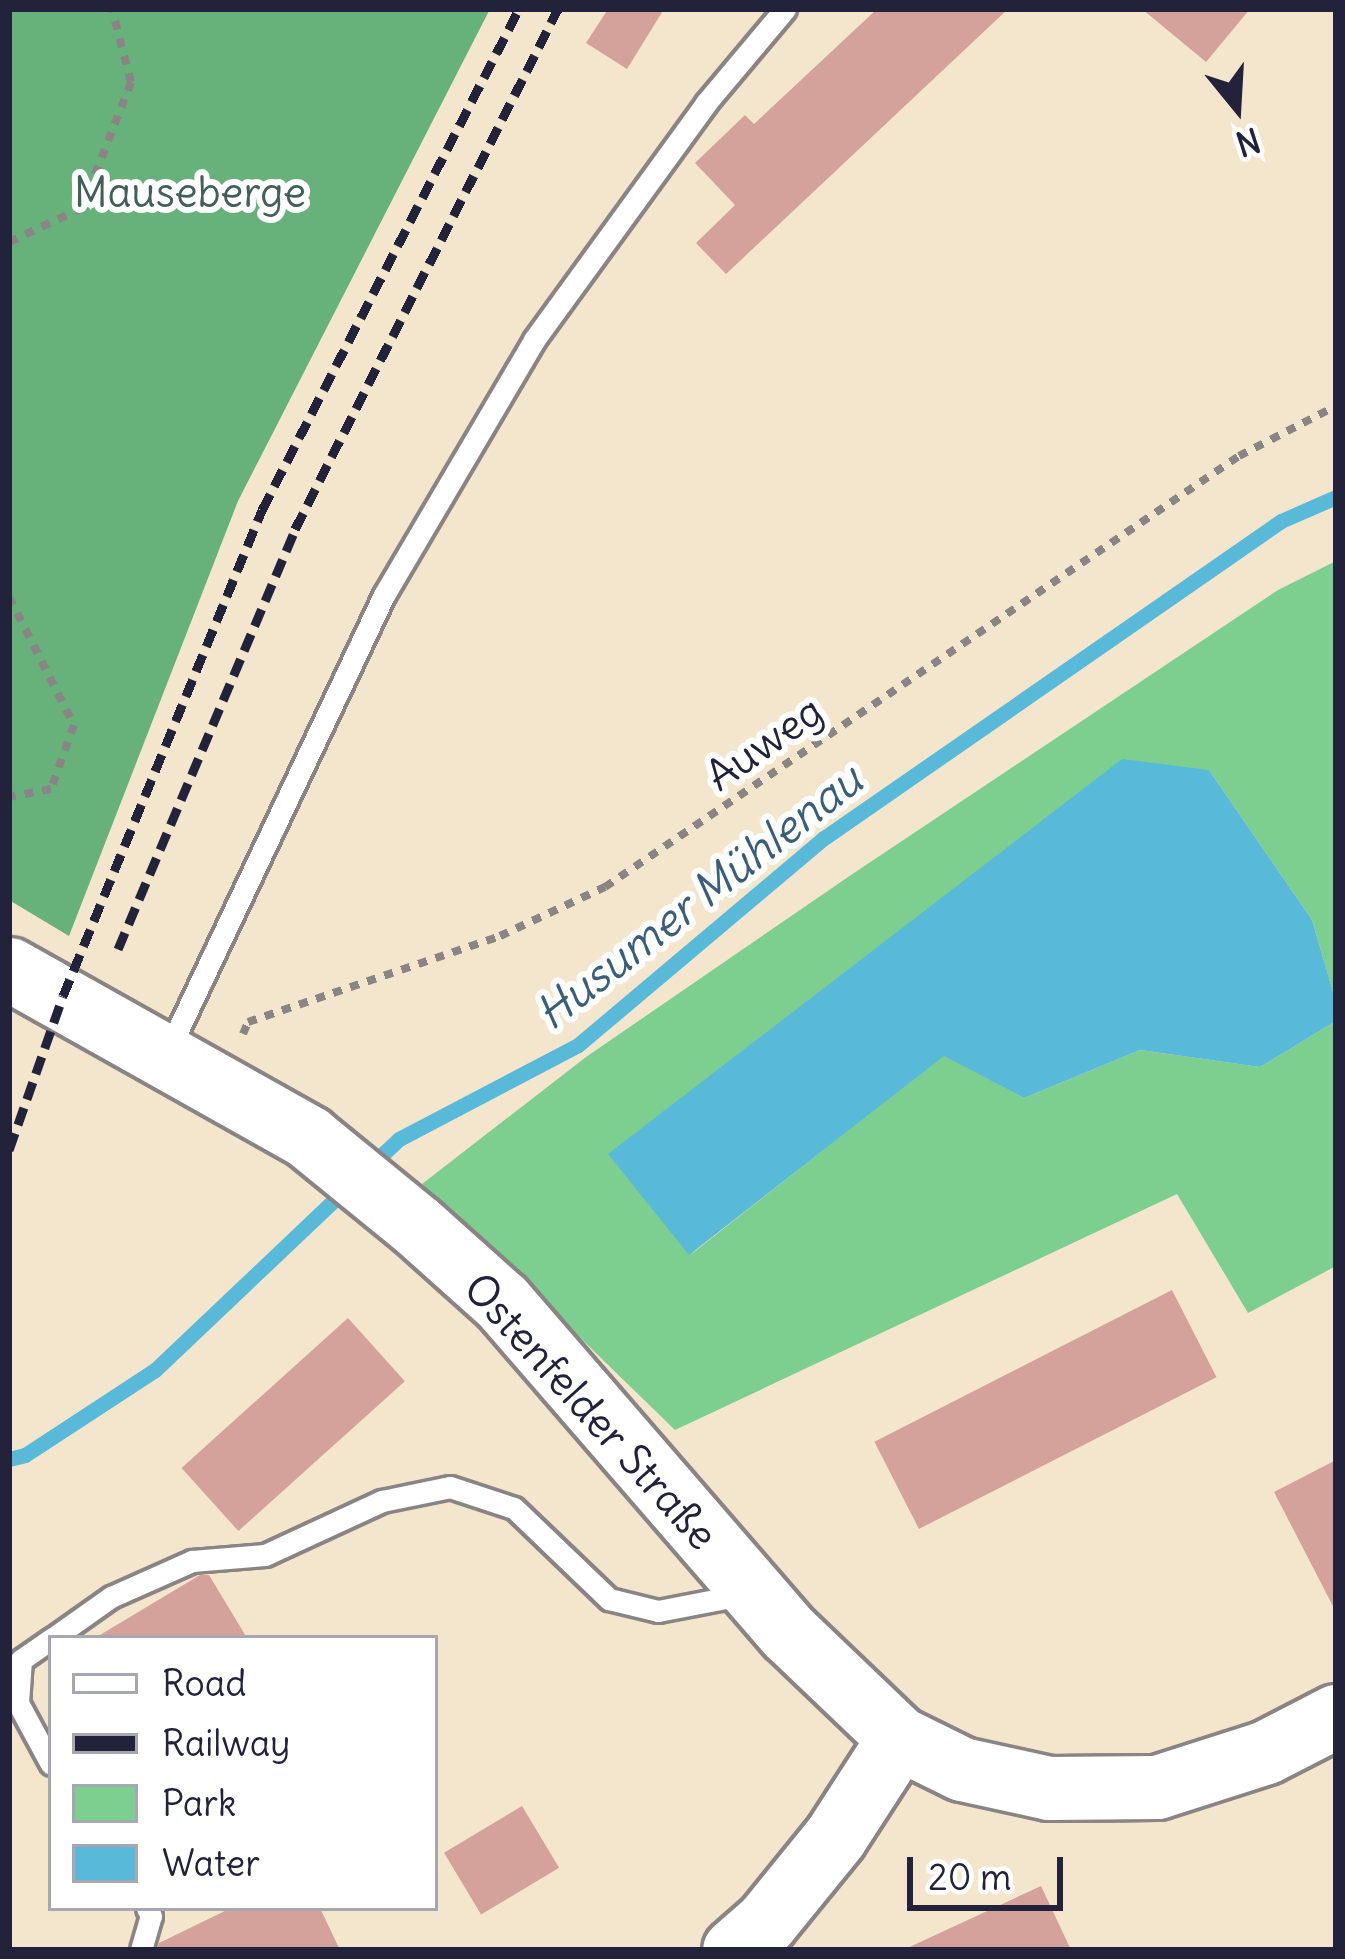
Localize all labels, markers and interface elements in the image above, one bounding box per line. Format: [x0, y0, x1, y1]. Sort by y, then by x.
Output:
north arrow [1177, 48, 1297, 168]
text: N [1231, 119, 1265, 166]
park label: Mauseberge [74, 167, 306, 217]
street label: Auweg [696, 685, 832, 801]
water label: Husumer Mühlenau [525, 753, 873, 1041]
street label: Ostenfelder Straße [454, 1263, 728, 1559]
legend [48, 1635, 438, 1911]
text: Road [162, 1661, 246, 1706]
text: Railway [162, 1721, 291, 1766]
text: Park [162, 1781, 236, 1826]
scale bar [913, 1833, 1069, 1907]
text: Water [162, 1841, 260, 1886]
text: 20 m [928, 1855, 1012, 1900]

